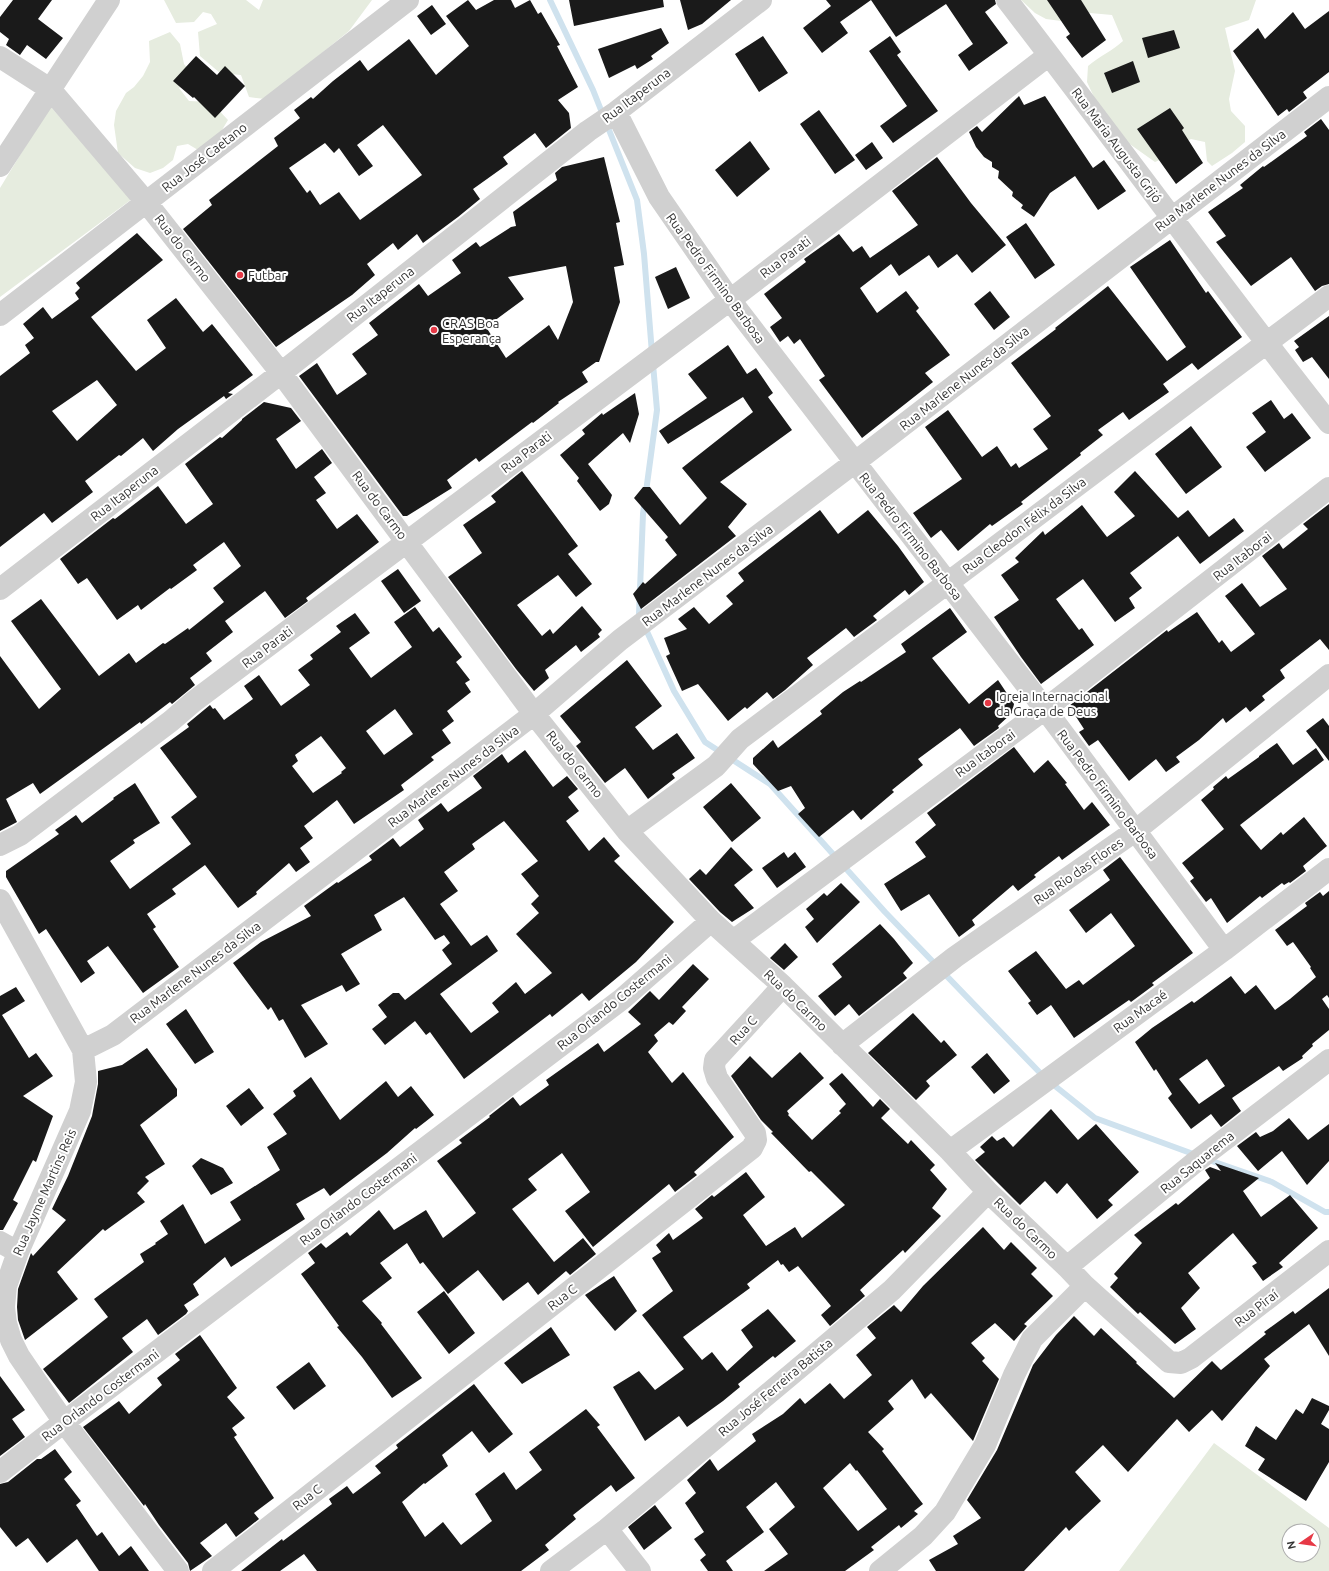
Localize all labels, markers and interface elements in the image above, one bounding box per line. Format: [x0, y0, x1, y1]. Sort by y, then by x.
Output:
street label: Rua Itaperuna [599, 65, 673, 125]
street label: Rua Maria Augusta Grijó [1069, 85, 1165, 205]
street label: Rua José Caetano [159, 120, 249, 194]
street label: Rua Marlene Nunes da Silva [1152, 126, 1288, 234]
street label: Rua Pedro Firmino Barbosa [664, 210, 768, 346]
street label: Rua do Carmo [152, 211, 214, 285]
street label: Rua Parati [757, 234, 813, 280]
street label: Rua Itaperuna [344, 263, 416, 325]
place label: Futbar [248, 268, 286, 282]
marker: Futbar [235, 270, 245, 280]
place label: CRAS Boa Esperança [442, 316, 501, 345]
street label: Rua Marlene Nunes da Silva [897, 323, 1031, 433]
marker: CRAS Boa Esperança [429, 325, 439, 335]
street label: Rua Parati [498, 429, 554, 475]
street label: Rua Itaperuna [88, 462, 160, 524]
street label: Rua do Carmo [350, 468, 410, 542]
street label: Rua Pedro Firmino Barbosa [857, 470, 965, 602]
street label: Rua Cleodon Félix da Silva [960, 474, 1088, 576]
street label: Rua Marlene Nunes da Silva [639, 521, 775, 629]
street label: Rua Itaborai [1210, 529, 1274, 583]
street label: Rua Parati [239, 624, 295, 670]
place label: Igreja Internacional da Graça de Deus [996, 689, 1109, 718]
marker: Igreja Internacional da Graça de Deus [983, 698, 993, 708]
street label: Rua Marlene Nunes da Silva [385, 722, 521, 830]
street label: Rua Itaborai [952, 727, 1018, 779]
street label: Rua Pedro Firmino Barbosa [1055, 727, 1161, 861]
street label: Rua do Carmo [544, 728, 606, 800]
street label: Rua Rio das Flores [1031, 835, 1126, 907]
street label: Rua Marlene Nunes da Silva [127, 918, 263, 1026]
street label: Rua Orlando Costermani [554, 952, 674, 1052]
street label: Rua do Carmo [762, 967, 830, 1033]
street label: Rua Macaé [1110, 987, 1170, 1035]
street label: Rua C [727, 1013, 759, 1047]
street label: Rua Jayme Martins Reis [10, 1126, 78, 1257]
street label: Rua Saquarema [1157, 1128, 1237, 1196]
street label: Rua Orlando Costermani [297, 1150, 419, 1248]
street label: Rua do Carmo [992, 1195, 1060, 1261]
street label: Rua C [545, 1281, 579, 1313]
street label: Rua Piraí [1232, 1286, 1281, 1329]
street label: Rua José Ferreira Batista [715, 1335, 835, 1439]
street label: Rua Orlando Costermani [39, 1346, 161, 1444]
street label: Rua C [290, 1481, 324, 1513]
north arrow [1281, 1523, 1321, 1563]
text: N [1284, 1540, 1298, 1551]

